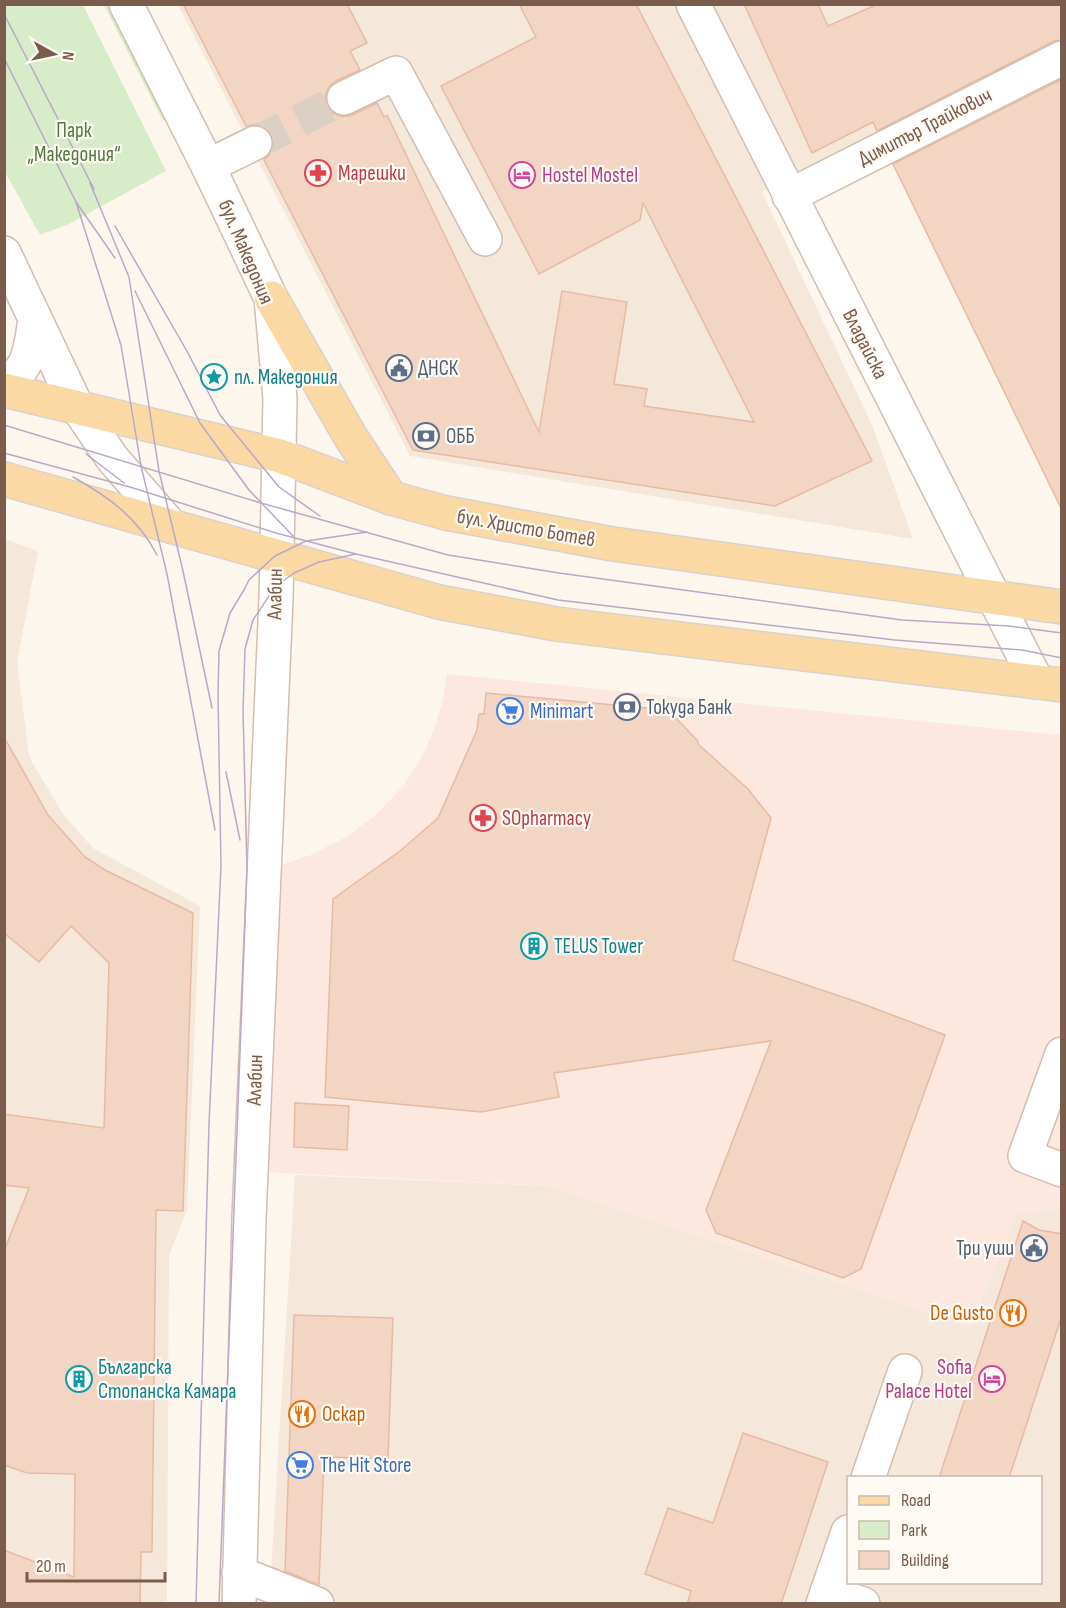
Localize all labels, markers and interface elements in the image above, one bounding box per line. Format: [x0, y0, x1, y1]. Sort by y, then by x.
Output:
north arrow [24, 24, 84, 84]
text: N [57, 50, 77, 61]
street label: Димитър Трайкович [854, 83, 996, 171]
park label: Парк „Македония“ [27, 118, 121, 167]
pharmacy icon: Марешки [303, 158, 333, 188]
hotel icon: Hostel Mostel [507, 160, 537, 190]
place label: Марешки [338, 161, 406, 186]
place label: Hostel Mostel [542, 163, 638, 188]
street label: бул. Македония [213, 196, 279, 308]
street label: Владайска [837, 305, 893, 383]
public building icon: ДНСК [384, 353, 414, 383]
place label: ДНСК [418, 356, 459, 381]
place icon: пл. Македония [199, 362, 229, 392]
place label: пл. Македония [234, 365, 338, 390]
bank icon: ОББ [411, 421, 441, 451]
place label: ОББ [446, 424, 475, 449]
street label: бул. Христо Ботев [455, 504, 597, 552]
street label: Алабин [262, 568, 288, 621]
bank icon: Токуда Банк [612, 692, 642, 722]
place label: Токуда Банк [646, 695, 732, 720]
supermarket icon: Minimart [495, 696, 525, 726]
place label: Minimart [530, 699, 594, 724]
pharmacy icon: SOpharmacy [468, 803, 498, 833]
place label: SOpharmacy [502, 806, 591, 831]
building icon: TELUS Tower [519, 931, 549, 961]
place label: TELUS Tower [554, 934, 643, 959]
street label: Алабин [242, 1054, 268, 1107]
public building icon: Три уши [1019, 1233, 1049, 1263]
place label: Три уши [956, 1236, 1014, 1261]
restaurant icon: De Gusto [998, 1298, 1028, 1328]
place label: De Gusto [930, 1301, 994, 1326]
place label: Българска Стопанска Камара [98, 1355, 236, 1404]
place label: Sofia Palace Hotel [885, 1355, 972, 1404]
building icon: Българска Стопанска Камара [64, 1364, 94, 1394]
hotel icon: Sofia Palace Hotel [977, 1364, 1007, 1394]
restaurant icon: Оскар [287, 1399, 317, 1429]
place label: Оскар [322, 1402, 365, 1427]
supermarket icon: The Hit Store [285, 1450, 315, 1480]
place label: The Hit Store [320, 1453, 412, 1478]
legend [847, 1476, 1042, 1584]
text: Road [901, 1490, 931, 1511]
text: Park [901, 1520, 927, 1541]
scale bar [27, 1545, 165, 1583]
text: Building [901, 1550, 949, 1571]
text: 20 m [36, 1556, 66, 1577]

